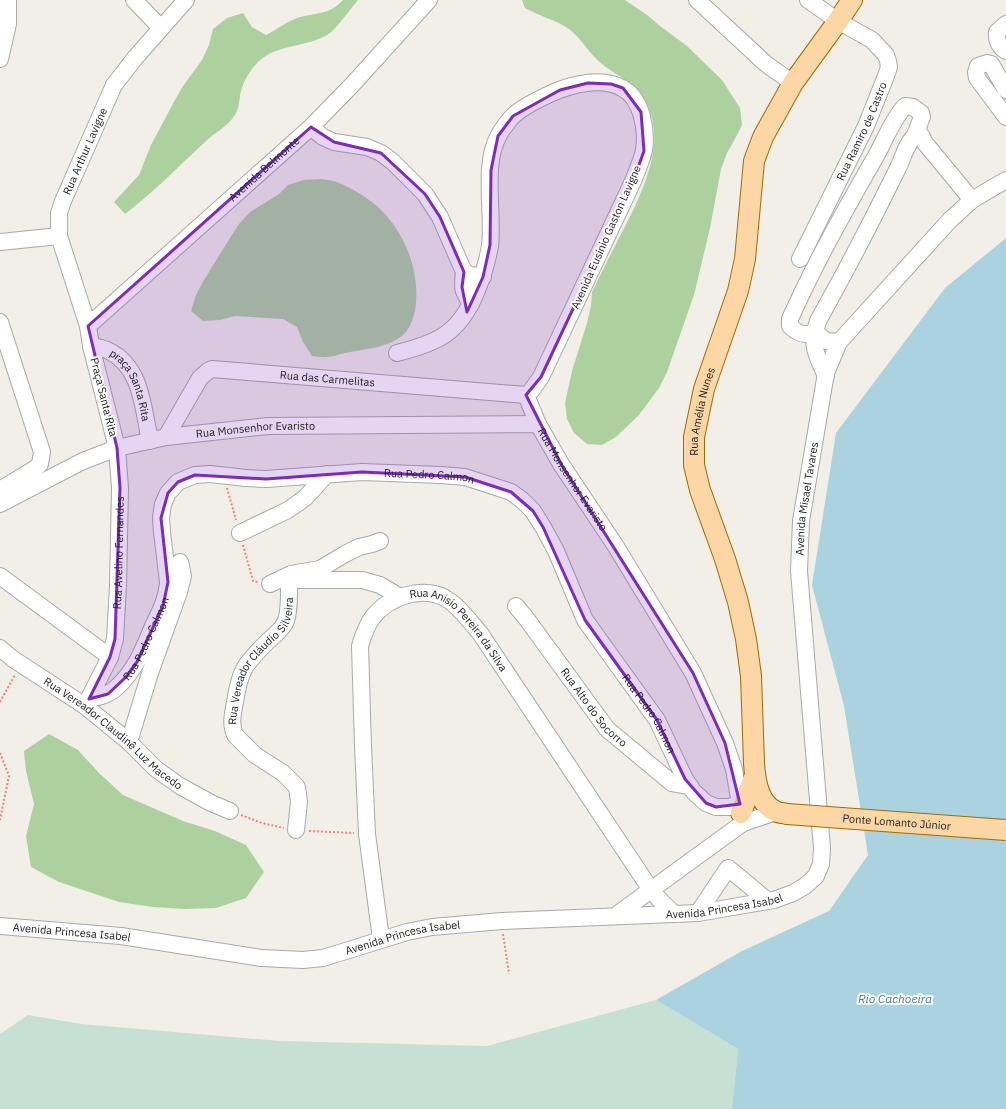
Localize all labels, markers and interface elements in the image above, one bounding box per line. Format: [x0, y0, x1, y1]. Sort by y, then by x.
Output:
street label: Rua Ramiro de Castro [833, 80, 890, 183]
street label: Rua Arthur Lavigne [60, 106, 110, 197]
street label: Avenida Belmonte [226, 134, 302, 204]
street label: Avenida Eusínio Gaston Lavigne [568, 163, 644, 311]
street label: praça Santa Rita [107, 346, 153, 422]
street label: Praça Santa Rita [87, 356, 121, 438]
street label: Rua Amélia Nunes [687, 365, 718, 456]
street label: Rua das Carmelitas [279, 368, 375, 389]
street label: Rua Monsenhor Evaristo [195, 419, 315, 441]
street label: Rua Monsenhor Evaristo [535, 425, 611, 534]
street label: Avenida Misael Tavares [793, 441, 821, 556]
street label: Rua Pedro Calmon [384, 466, 477, 487]
street label: Rua Avelino Fernandes [110, 496, 127, 610]
street label: Rua Anisio Pereira da Silva [408, 586, 511, 674]
street label: Rua Pedro Calmon [120, 595, 172, 683]
street label: Rua Vereador Cláudio Silveira [225, 597, 296, 725]
street label: Rua Alto do Socorro [558, 665, 630, 750]
street label: Rua Pedro Calmon [619, 671, 679, 756]
street label: Rua Vereador Claudinê Luz Macedo [41, 674, 185, 792]
street label: Ponte Lomanto Júnior [842, 811, 951, 833]
street label: Avenida Princesa Isabel [666, 890, 785, 921]
street label: Avenida Princesa Isabel [344, 918, 461, 958]
street label: Avenida Princesa Isabel [12, 920, 132, 944]
water label: Rio Cachoeira [858, 991, 932, 1006]

